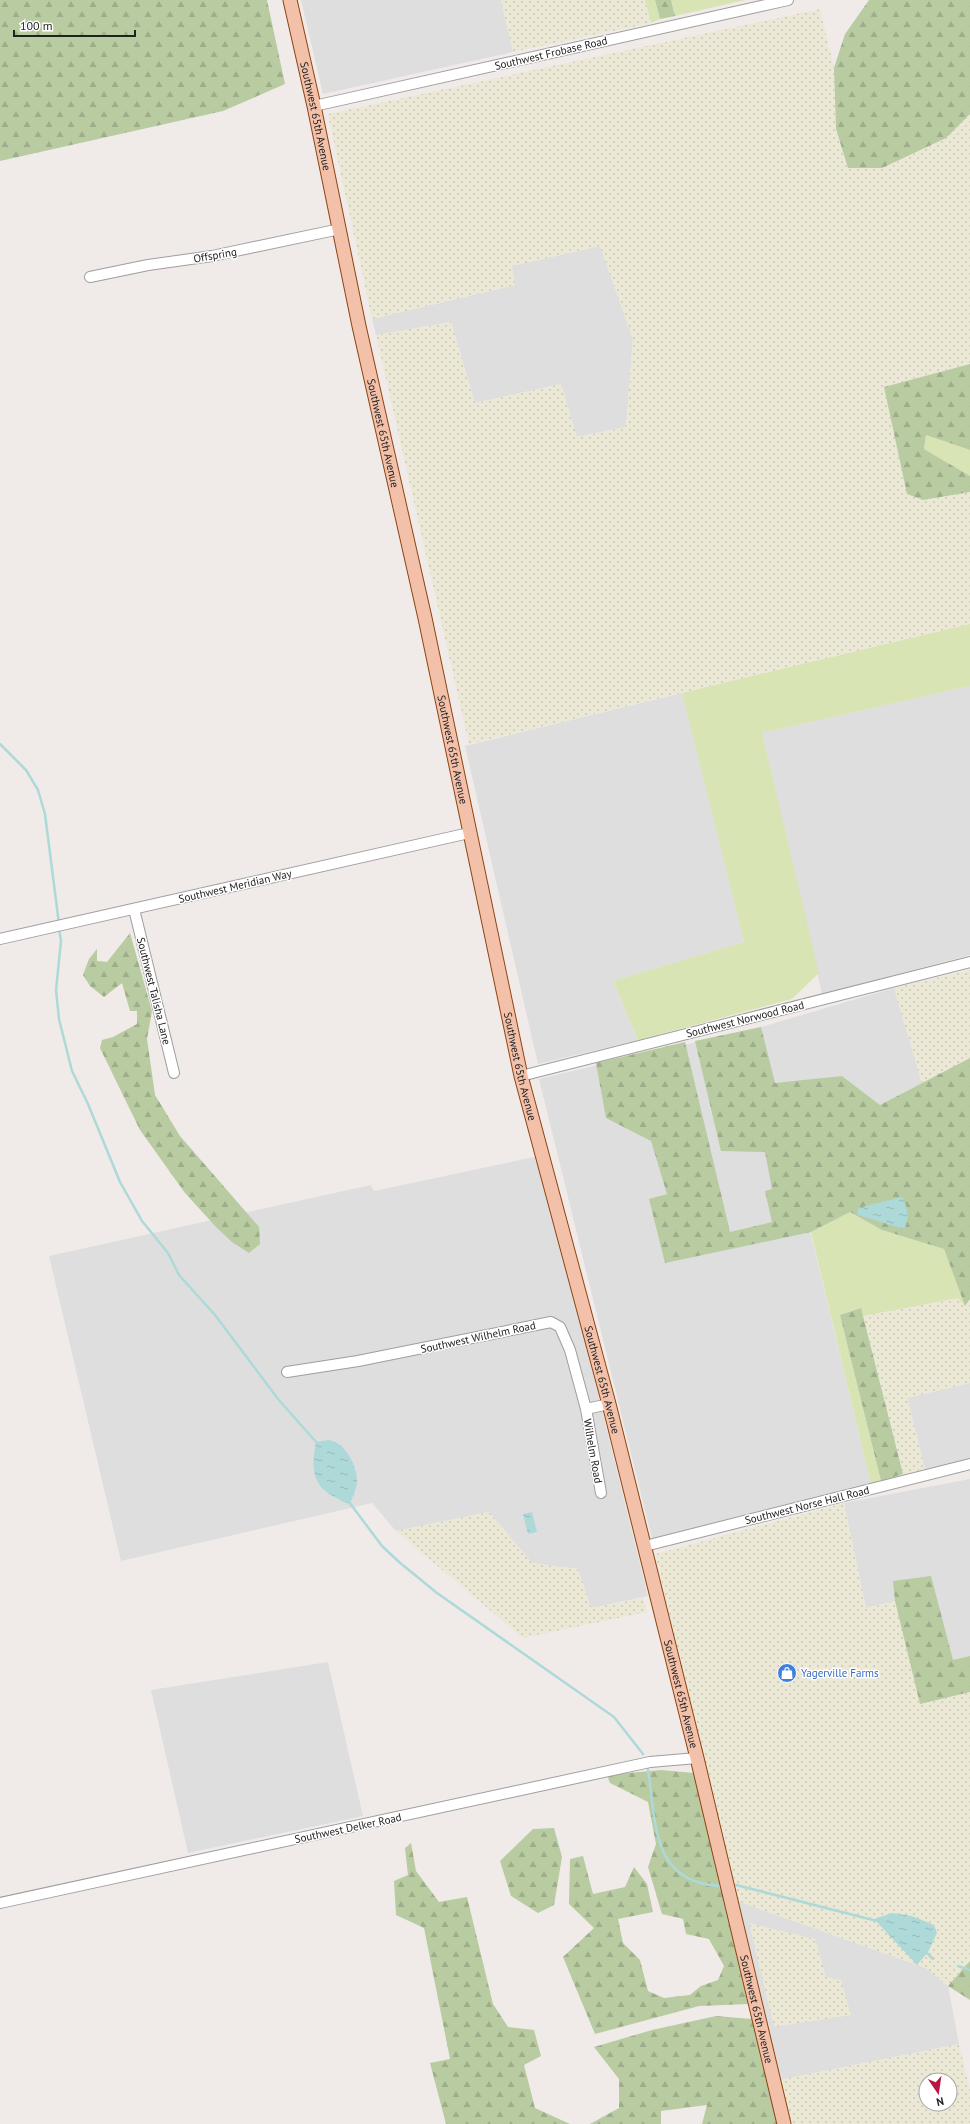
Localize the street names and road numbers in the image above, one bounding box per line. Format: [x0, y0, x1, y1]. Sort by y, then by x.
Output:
street label: Southwest Frobase Road [493, 33, 609, 73]
street label: Southwest 65th Avenue [297, 60, 334, 172]
street label: Offspring [192, 244, 238, 266]
street label: Southwest 65th Avenue [364, 377, 402, 489]
street label: Southwest 65th Avenue [434, 694, 471, 806]
street label: Southwest Meridian Way [177, 866, 294, 906]
street label: Southwest Talisha Lane [134, 936, 174, 1046]
street label: Southwest Norwood Road [685, 998, 806, 1040]
street label: Southwest 65th Avenue [501, 1011, 540, 1123]
street label: Southwest Wilhelm Road [419, 1318, 537, 1356]
street label: Southwest 65th Avenue [581, 1324, 623, 1436]
street label: Wilhelm Road [580, 1418, 606, 1484]
street label: Southwest Norse Hall Road [743, 1483, 871, 1527]
street label: Southwest 65th Avenue [661, 1638, 701, 1750]
street label: Southwest Delker Road [293, 1810, 403, 1846]
street label: Southwest 65th Avenue [737, 1953, 776, 2065]

